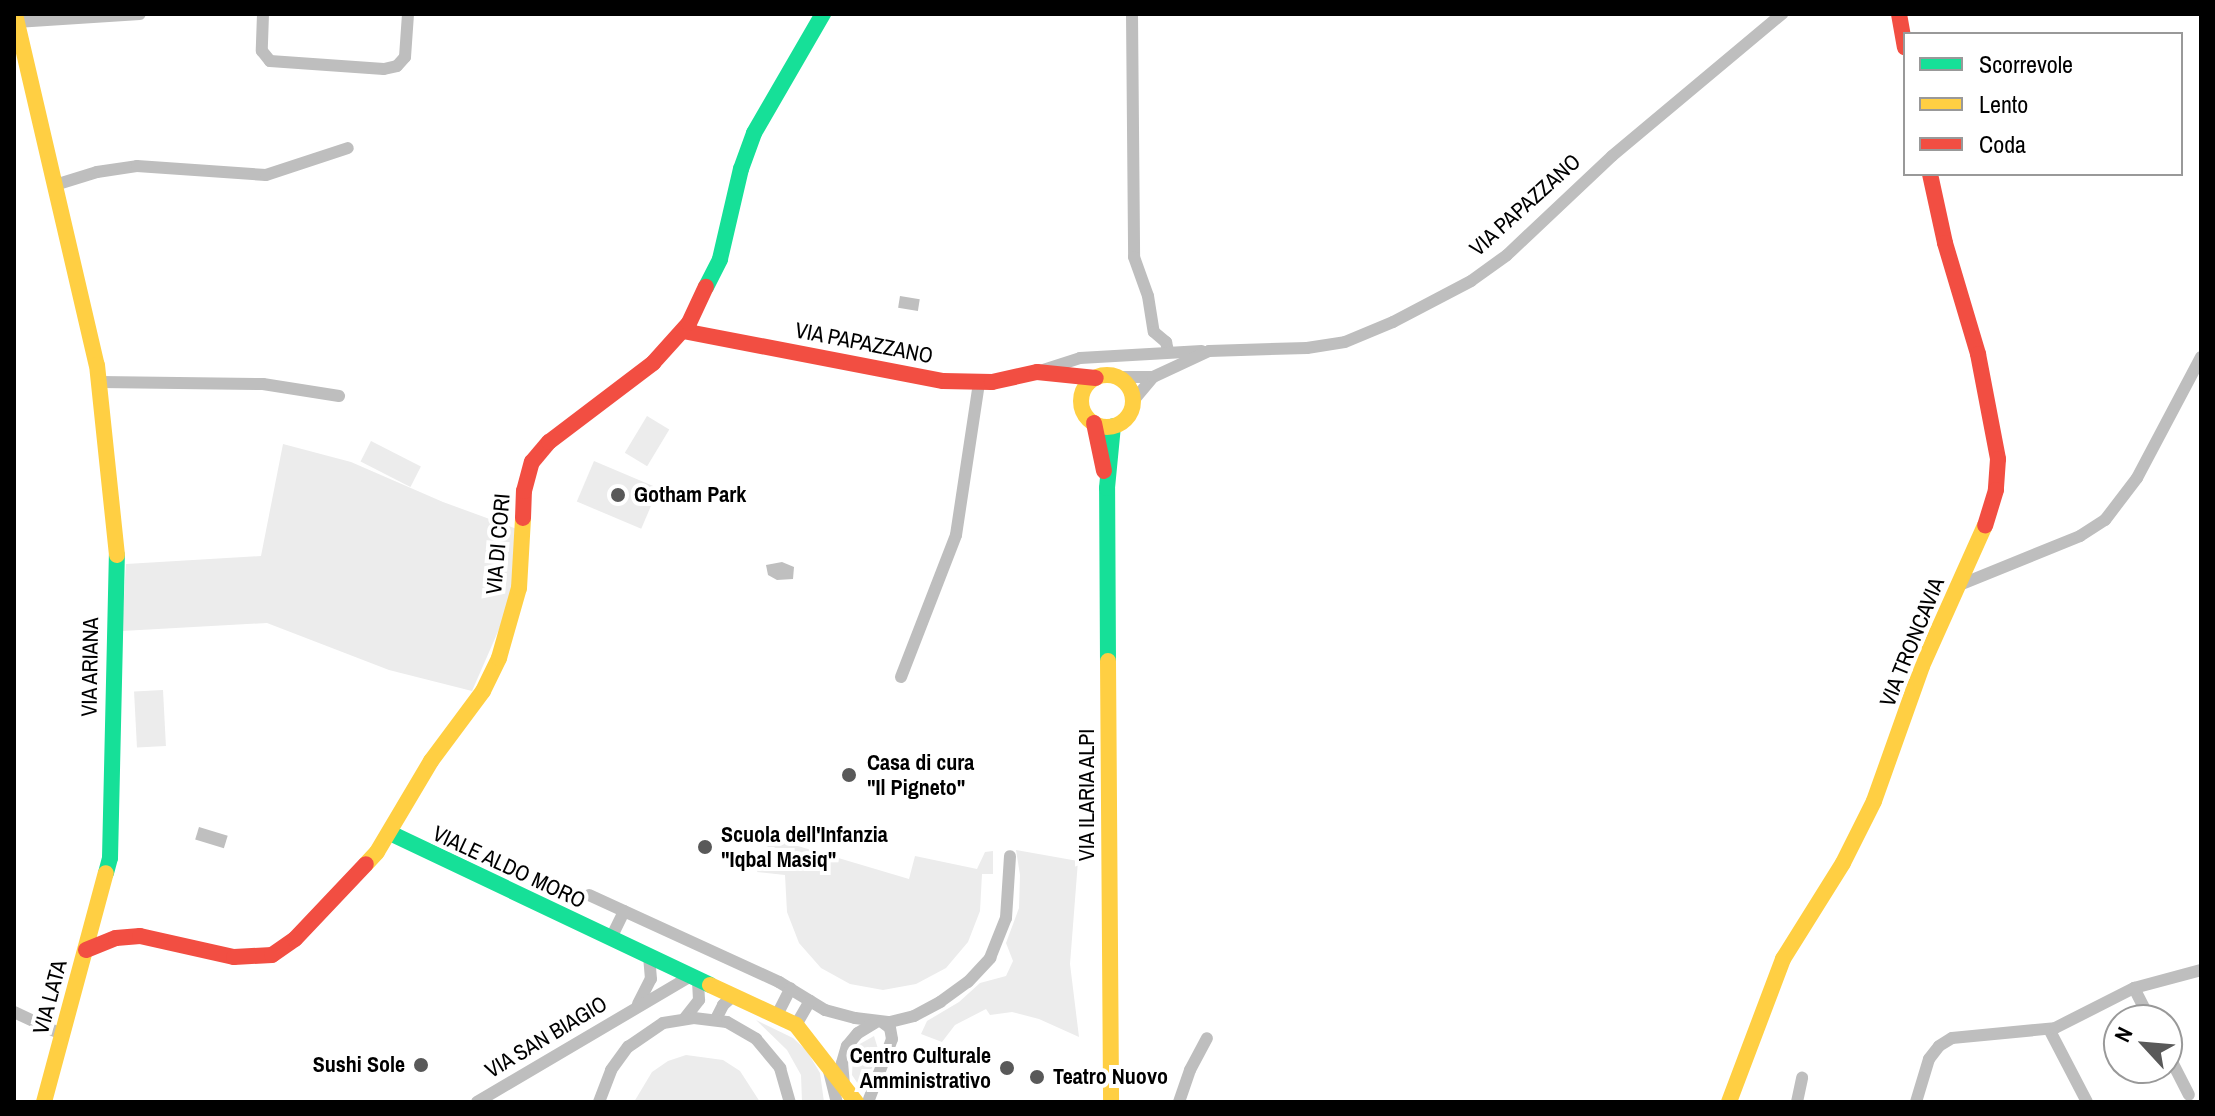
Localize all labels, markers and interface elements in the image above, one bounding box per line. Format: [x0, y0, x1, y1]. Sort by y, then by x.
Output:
legend [1903, 32, 2183, 176]
text: Scorrevole [1979, 48, 2073, 80]
text: Lento [1979, 88, 2028, 120]
text: Coda [1979, 128, 2026, 160]
street label: VIA PAPAZZANO [1464, 148, 1586, 262]
street label: VIA PAPAZZANO [792, 317, 936, 369]
place label: Gotham Park [634, 482, 746, 508]
marker: Gotham Park [609, 486, 627, 504]
street label: VIA DI CORI [480, 492, 516, 596]
street label: VIA TRONCAVIA [1874, 573, 1950, 711]
street label: VIA ARIANA [76, 616, 104, 718]
street label: VIA ILARIA ALPI [1074, 727, 1100, 863]
place label: Casa di cura "Il Pigneto" [867, 749, 974, 800]
marker: Casa di cura "Il Pigneto" [838, 764, 860, 786]
street label: VIALE ALDO MORO [428, 820, 590, 914]
place label: Scuola dell'Infanzia "Iqbal Masiq" [721, 821, 888, 872]
marker: Scuola dell'Infanzia "Iqbal Masiq" [696, 838, 714, 856]
street label: VIA LATA [27, 957, 73, 1037]
street label: VIA SAN BIAGIO [480, 990, 612, 1084]
north arrow [2103, 1004, 2183, 1084]
text: N [2107, 1022, 2140, 1047]
place label: Centro Culturale Amministrativo [850, 1042, 991, 1094]
place label: Sushi Sole [313, 1052, 405, 1078]
marker: Sushi Sole [412, 1056, 430, 1074]
marker: Centro Culturale Amministrativo [998, 1059, 1016, 1077]
place label: Teatro Nuovo [1053, 1064, 1168, 1090]
marker: Teatro Nuovo [1028, 1068, 1046, 1086]

